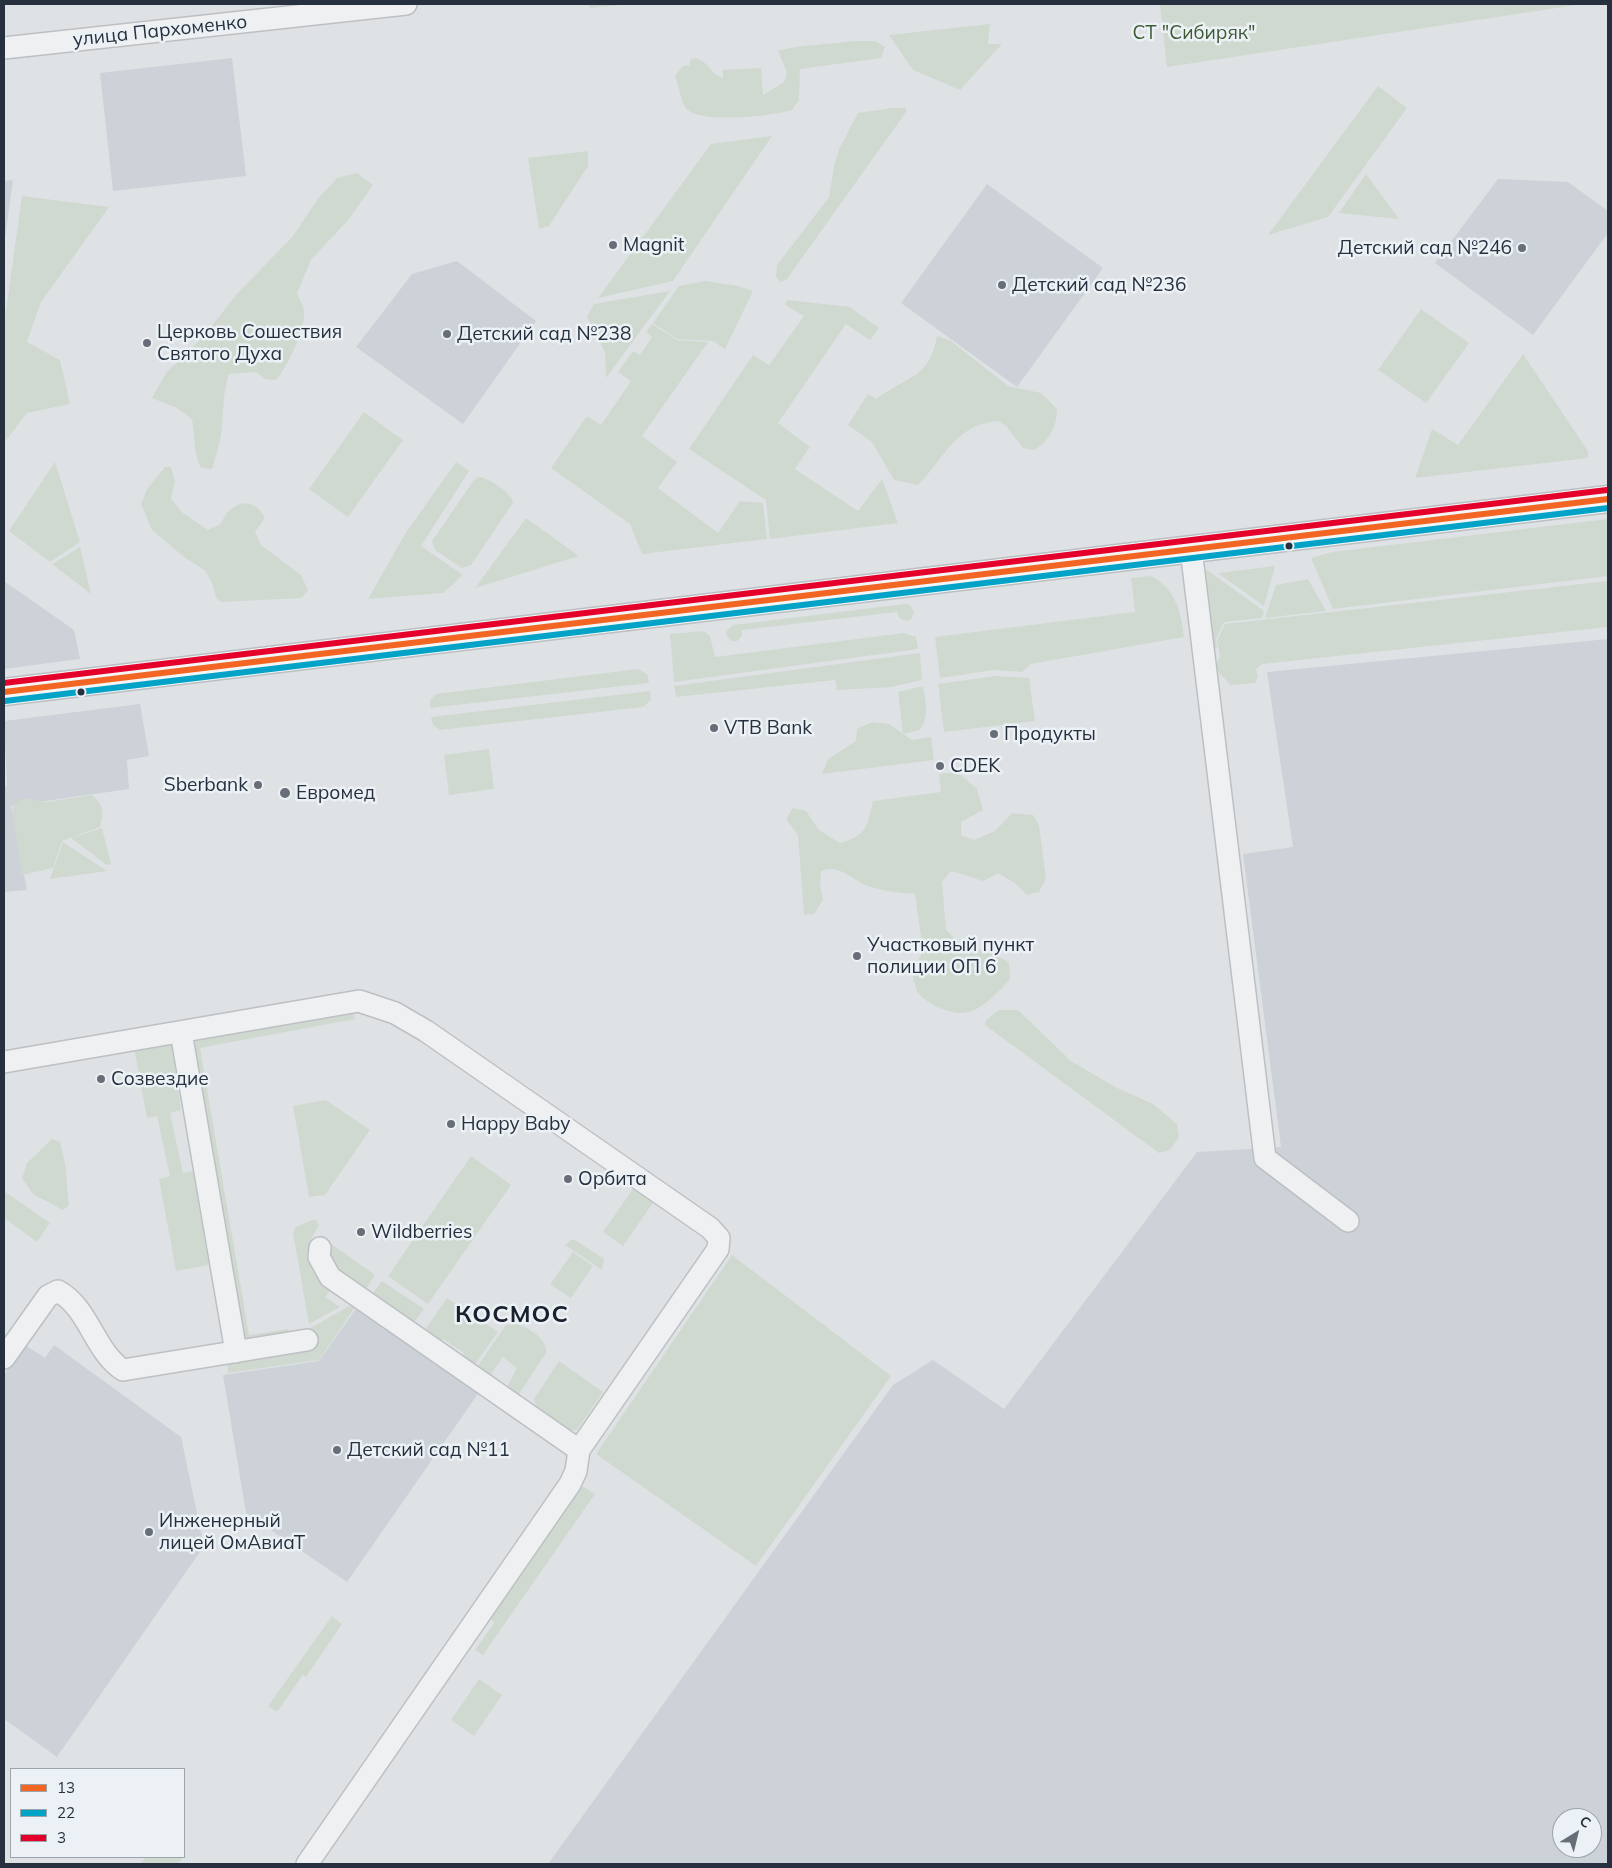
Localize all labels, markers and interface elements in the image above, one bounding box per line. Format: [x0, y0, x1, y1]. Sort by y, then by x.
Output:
street label: улица Пархоменко [72, 11, 248, 51]
park label: СТ "Сибиряк" [1132, 22, 1256, 44]
place label: Magnit [623, 234, 684, 256]
place label: Детский сад №246 [1338, 237, 1512, 259]
marker: Magnit [607, 239, 619, 251]
marker: Детский сад №246 [1516, 242, 1528, 254]
place label: Детский сад №236 [1012, 274, 1186, 296]
marker: Детский сад №236 [996, 279, 1008, 291]
place label: Церковь Сошествия Святого Духа [157, 321, 342, 365]
place label: Детский сад №238 [457, 323, 631, 345]
marker: Детский сад №238 [441, 328, 453, 340]
marker: Церковь Сошествия Святого Духа [141, 337, 153, 349]
unlabelled marker [1284, 541, 1294, 551]
unlabelled marker [76, 687, 86, 697]
place label: VTB Bank [724, 717, 812, 739]
marker: VTB Bank [708, 722, 720, 734]
place label: Продукты [1004, 723, 1096, 745]
marker: Продукты [988, 728, 1000, 740]
place label: CDEK [950, 755, 1000, 777]
marker: CDEK [934, 760, 946, 772]
place label: Sberbank [164, 774, 248, 796]
marker: Sberbank [252, 779, 264, 791]
place label: Евромед [296, 782, 375, 804]
marker: Евромед [278, 786, 292, 800]
place label: Участковый пункт полиции ОП 6 [867, 934, 1034, 978]
marker: Участковый пункт полиции ОП 6 [851, 950, 863, 962]
place label: Созвездие [111, 1068, 209, 1090]
marker: Созвездие [95, 1073, 107, 1085]
place label: Happy Baby [461, 1113, 570, 1135]
marker: Happy Baby [445, 1118, 457, 1130]
place label: Орбита [578, 1168, 647, 1190]
marker: Орбита [562, 1173, 574, 1185]
place label: Wildberries [371, 1221, 472, 1243]
marker: Wildberries [355, 1226, 367, 1238]
district label: КОСМОС [454, 1301, 570, 1329]
place label: Детский сад №11 [347, 1439, 510, 1461]
marker: Детский сад №11 [331, 1444, 343, 1456]
place label: Инженерный лицей ОмАвиаТ [159, 1510, 305, 1554]
marker: Инженерный лицей ОмАвиаТ [143, 1526, 155, 1538]
legend [10, 1768, 185, 1858]
text: 13 [57, 1778, 75, 1797]
text: 22 [57, 1803, 75, 1822]
north arrow [1552, 1808, 1602, 1858]
text: С [1576, 1812, 1594, 1832]
text: 3 [57, 1828, 66, 1847]

